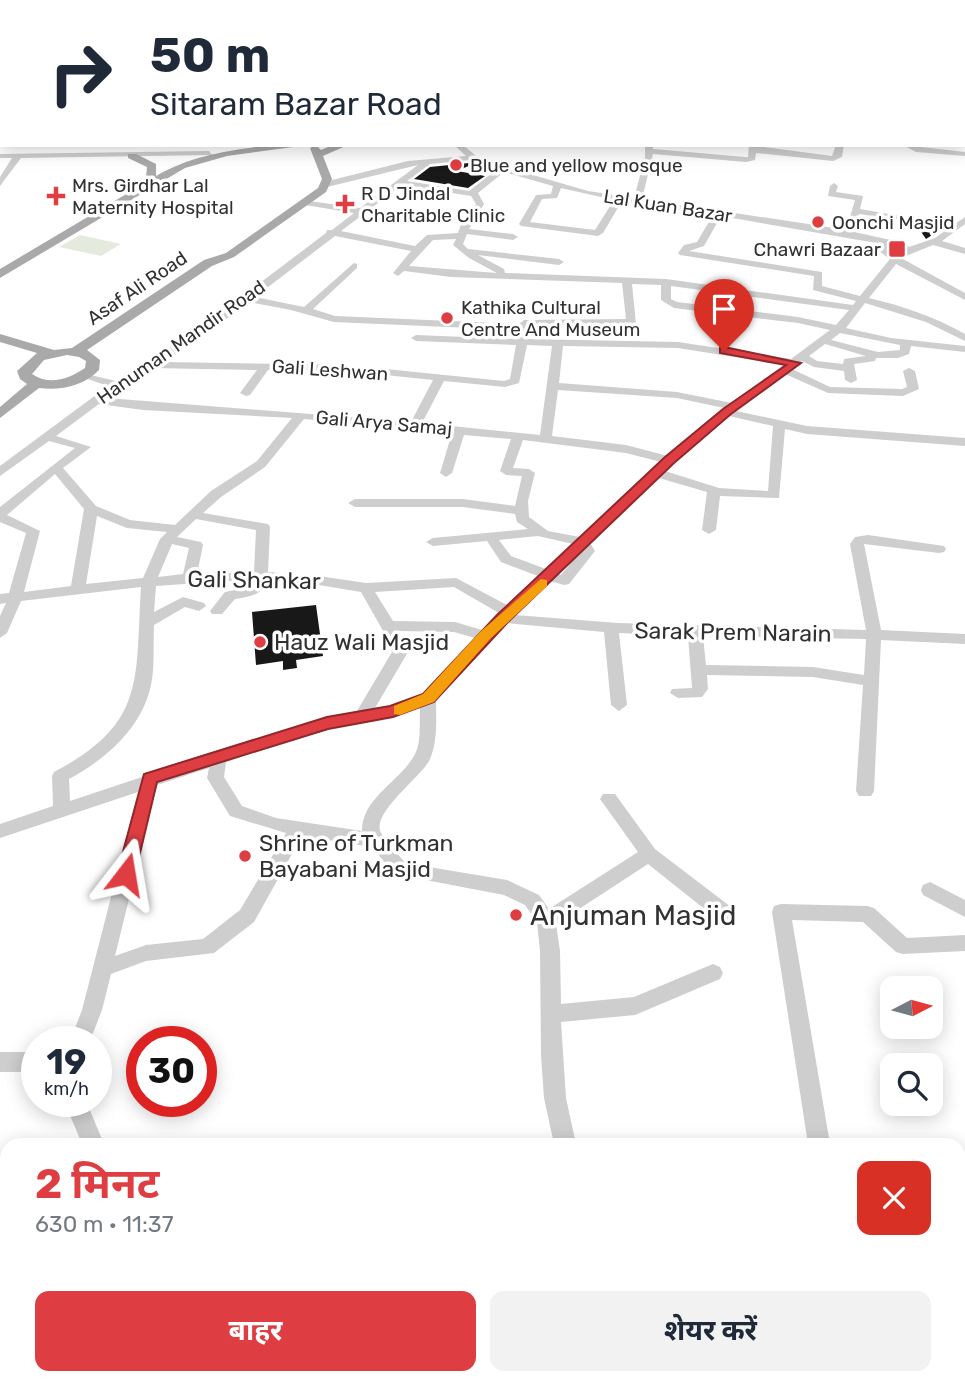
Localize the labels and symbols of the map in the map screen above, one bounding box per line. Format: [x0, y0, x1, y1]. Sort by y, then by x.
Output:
place label: Blue and yellow mosque [470, 154, 683, 177]
marker: Blue and yellow mosque [448, 157, 464, 173]
place label: Mrs. Girdhar Lal Maternity Hospital [72, 174, 234, 219]
place label: R D Jindal Charitable Clinic [361, 182, 505, 227]
street label: Lal Kuan Bazar [602, 184, 735, 228]
marker: Mrs. Girdhar Lal Maternity Hospital [46, 186, 66, 206]
marker: R D Jindal Charitable Clinic [335, 194, 355, 214]
place label: Oonchi Masjid [832, 211, 955, 234]
marker: Oonchi Masjid [810, 214, 826, 230]
place label: Chawri Bazaar [754, 238, 882, 261]
marker: Chawri Bazaar [887, 239, 907, 259]
street label: Asaf Ali Road [83, 246, 191, 330]
street label: Hanuman Mandir Road [92, 275, 270, 409]
pin [694, 279, 754, 351]
place label: Kathika Cultural Centre And Museum [461, 296, 640, 341]
marker: Kathika Cultural Centre And Museum [439, 310, 455, 326]
street label: Gali Leshwan [271, 354, 389, 386]
street label: Gali Arya Samaj [315, 406, 453, 440]
street label: Gali Shankar [187, 565, 321, 595]
street label: Sarak Prem Narain [634, 616, 832, 648]
place label: Hauz Wali Masjid [274, 628, 449, 656]
marker: Hauz Wali Masjid [252, 634, 268, 650]
place label: Shrine of Turkman Bayabani Masjid [259, 829, 454, 883]
position arrow [89, 837, 163, 911]
marker: Shrine of Turkman Bayabani Masjid [237, 848, 253, 864]
place label: Anjuman Masjid [530, 899, 736, 932]
marker: Anjuman Masjid [508, 907, 524, 923]
north arrow [880, 976, 943, 1040]
speed limit sign: 30 [126, 1026, 217, 1117]

